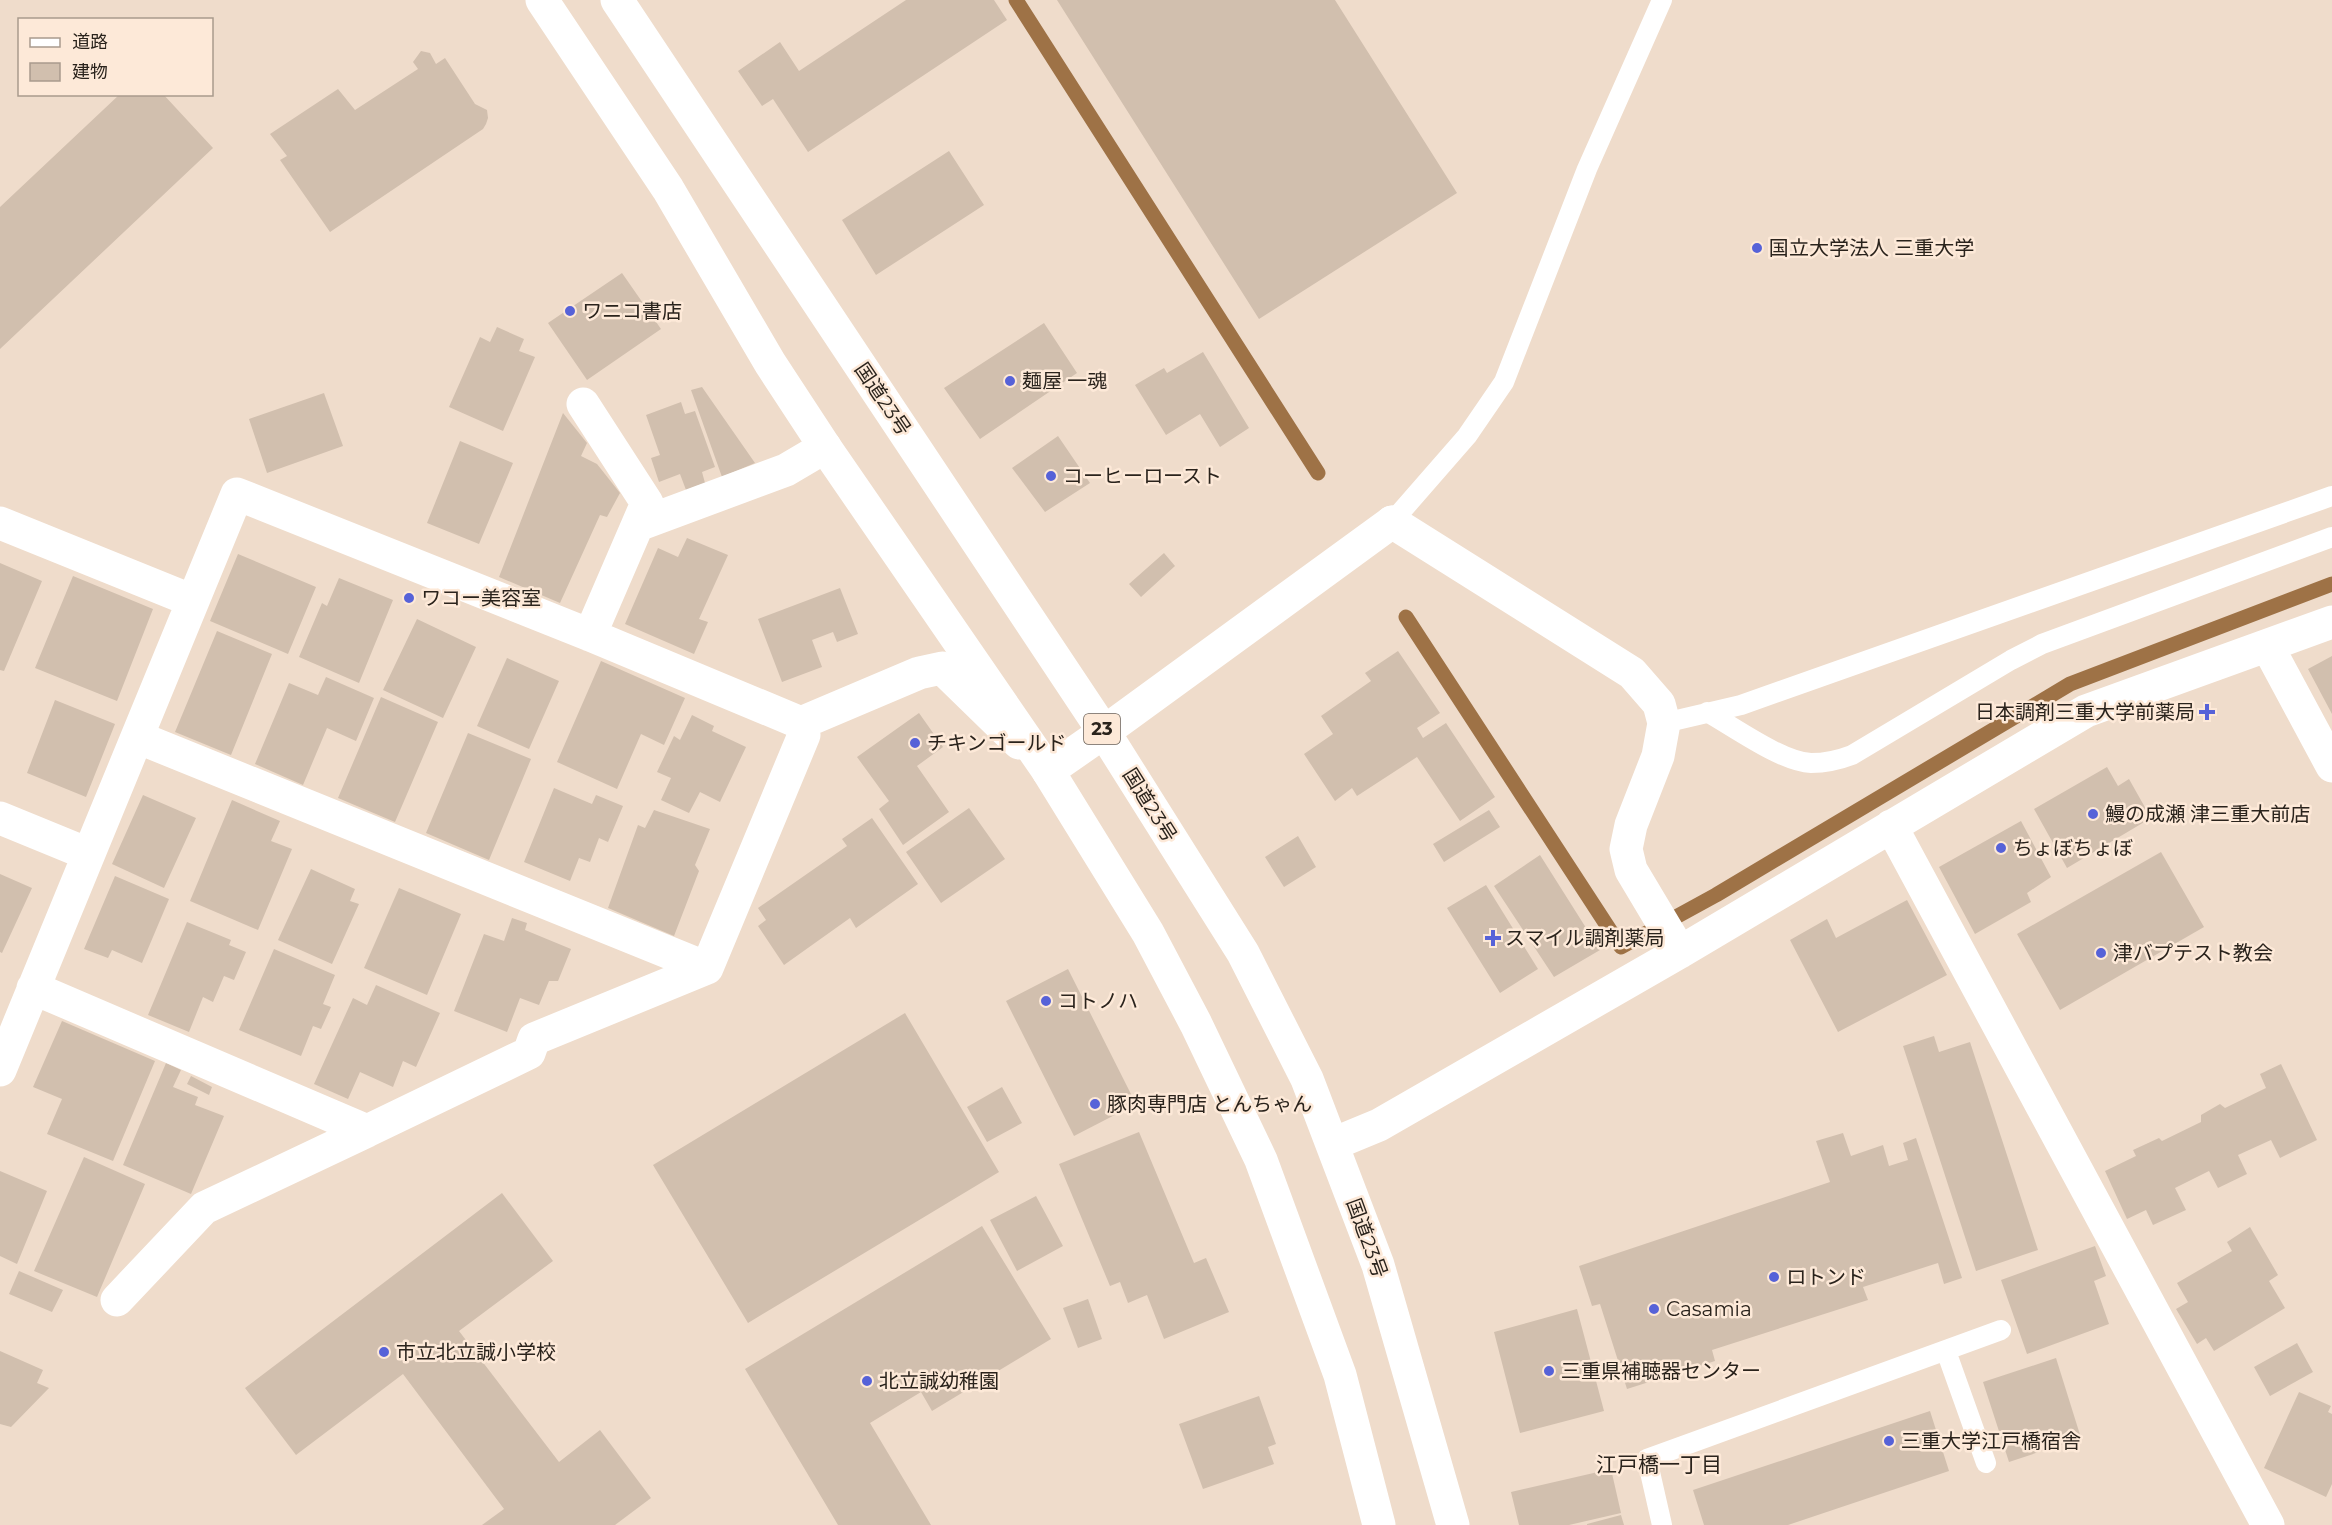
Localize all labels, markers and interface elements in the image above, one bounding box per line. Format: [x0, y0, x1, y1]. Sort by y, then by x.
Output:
legend [18, 18, 213, 96]
text: 道路 [72, 31, 108, 53]
text: 建物 [72, 61, 108, 83]
place label: 国立大学法人 三重大学 [1769, 236, 1974, 260]
marker: 国立大学法人 三重大学 [1750, 241, 1764, 255]
place label: ワニコ書店 [582, 299, 682, 323]
marker: ワニコ書店 [563, 304, 577, 318]
street label: 国道23号 [850, 358, 916, 440]
place label: 麺屋 一魂 [1022, 369, 1107, 393]
marker: 麺屋 一魂 [1003, 374, 1017, 388]
place label: コーヒーロースト [1063, 464, 1222, 488]
marker: コーヒーロースト [1044, 469, 1058, 483]
place label: ワコー美容室 [421, 586, 541, 610]
marker: ワコー美容室 [402, 591, 416, 605]
place label: 日本調剤三重大学前薬局 [1975, 700, 2195, 724]
marker: 日本調剤三重大学前薬局 [2200, 705, 2214, 719]
road number: 23 [1084, 714, 1120, 744]
place label: チキンゴールド [927, 731, 1066, 755]
marker: チキンゴールド [908, 736, 922, 750]
street label: 国道23号 [1118, 764, 1182, 846]
place label: 鰻の成瀬 津三重大前店 [2105, 802, 2310, 826]
marker: 鰻の成瀬 津三重大前店 [2086, 807, 2100, 821]
place label: ちょぼちょぼ [2013, 836, 2133, 860]
marker: ちょぼちょぼ [1994, 841, 2008, 855]
place label: スマイル調剤薬局 [1505, 926, 1664, 950]
marker: スマイル調剤薬局 [1486, 931, 1500, 945]
place label: 津バプテスト教会 [2113, 941, 2273, 965]
marker: 津バプテスト教会 [2094, 946, 2108, 960]
place label: コトノハ [1058, 989, 1138, 1013]
marker: コトノハ [1039, 994, 1053, 1008]
place label: 豚肉専門店 とんちゃん [1107, 1092, 1312, 1116]
marker: 豚肉専門店 とんちゃん [1088, 1097, 1102, 1111]
street label: 国道23号 [1342, 1195, 1392, 1281]
place label: ロトンド [1786, 1265, 1866, 1289]
marker: ロトンド [1767, 1270, 1781, 1284]
place label: Casamia [1666, 1297, 1752, 1321]
marker: Casamia [1647, 1302, 1661, 1316]
place label: 市立北立誠小学校 [396, 1340, 556, 1364]
marker: 市立北立誠小学校 [377, 1345, 391, 1359]
place label: 三重県補聴器センター [1561, 1359, 1761, 1383]
marker: 三重県補聴器センター [1542, 1364, 1556, 1378]
place label: 北立誠幼稚園 [879, 1369, 999, 1393]
marker: 北立誠幼稚園 [860, 1374, 874, 1388]
place label: 三重大学江戸橋宿舎 [1901, 1429, 2081, 1453]
marker: 三重大学江戸橋宿舎 [1882, 1434, 1896, 1448]
district label: 江戸橋一丁目 [1596, 1452, 1722, 1477]

